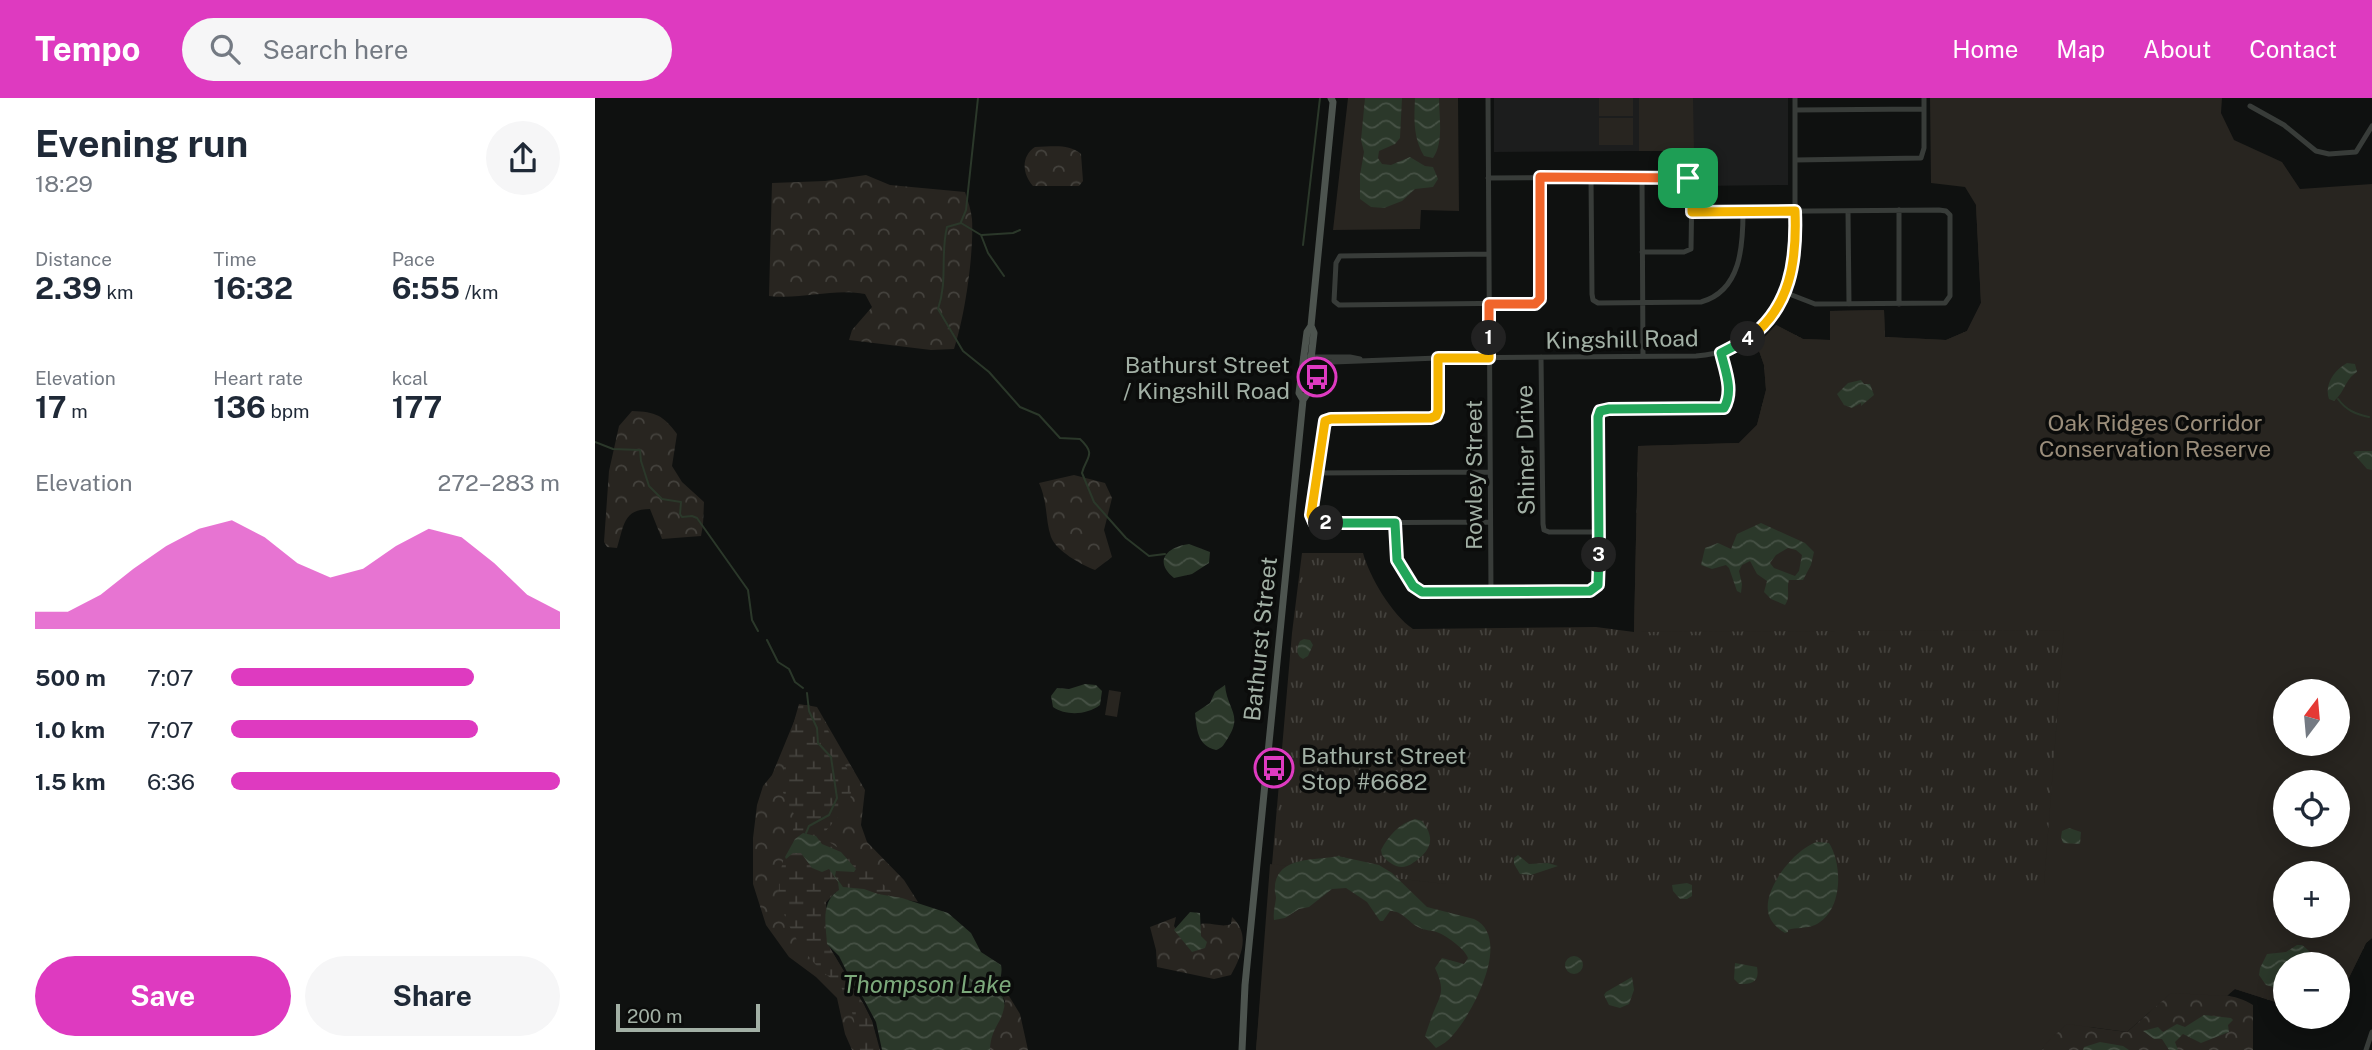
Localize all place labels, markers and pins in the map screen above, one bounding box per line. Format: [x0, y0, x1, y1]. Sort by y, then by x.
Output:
pin [1658, 148, 1718, 208]
pin: 1 [1471, 320, 1507, 356]
pin: 4 [1731, 322, 1765, 356]
place label: Bathurst Street / Kingshill Road [1123, 351, 1290, 404]
bus stop icon: Bathurst Street / Kingshill Road [1296, 356, 1338, 398]
pin: 2 [1309, 506, 1343, 540]
pin: 3 [1581, 538, 1616, 573]
place label: Bathurst Street Stop #6682 [1301, 742, 1466, 795]
bus stop icon: Bathurst Street Stop #6682 [1253, 747, 1295, 789]

